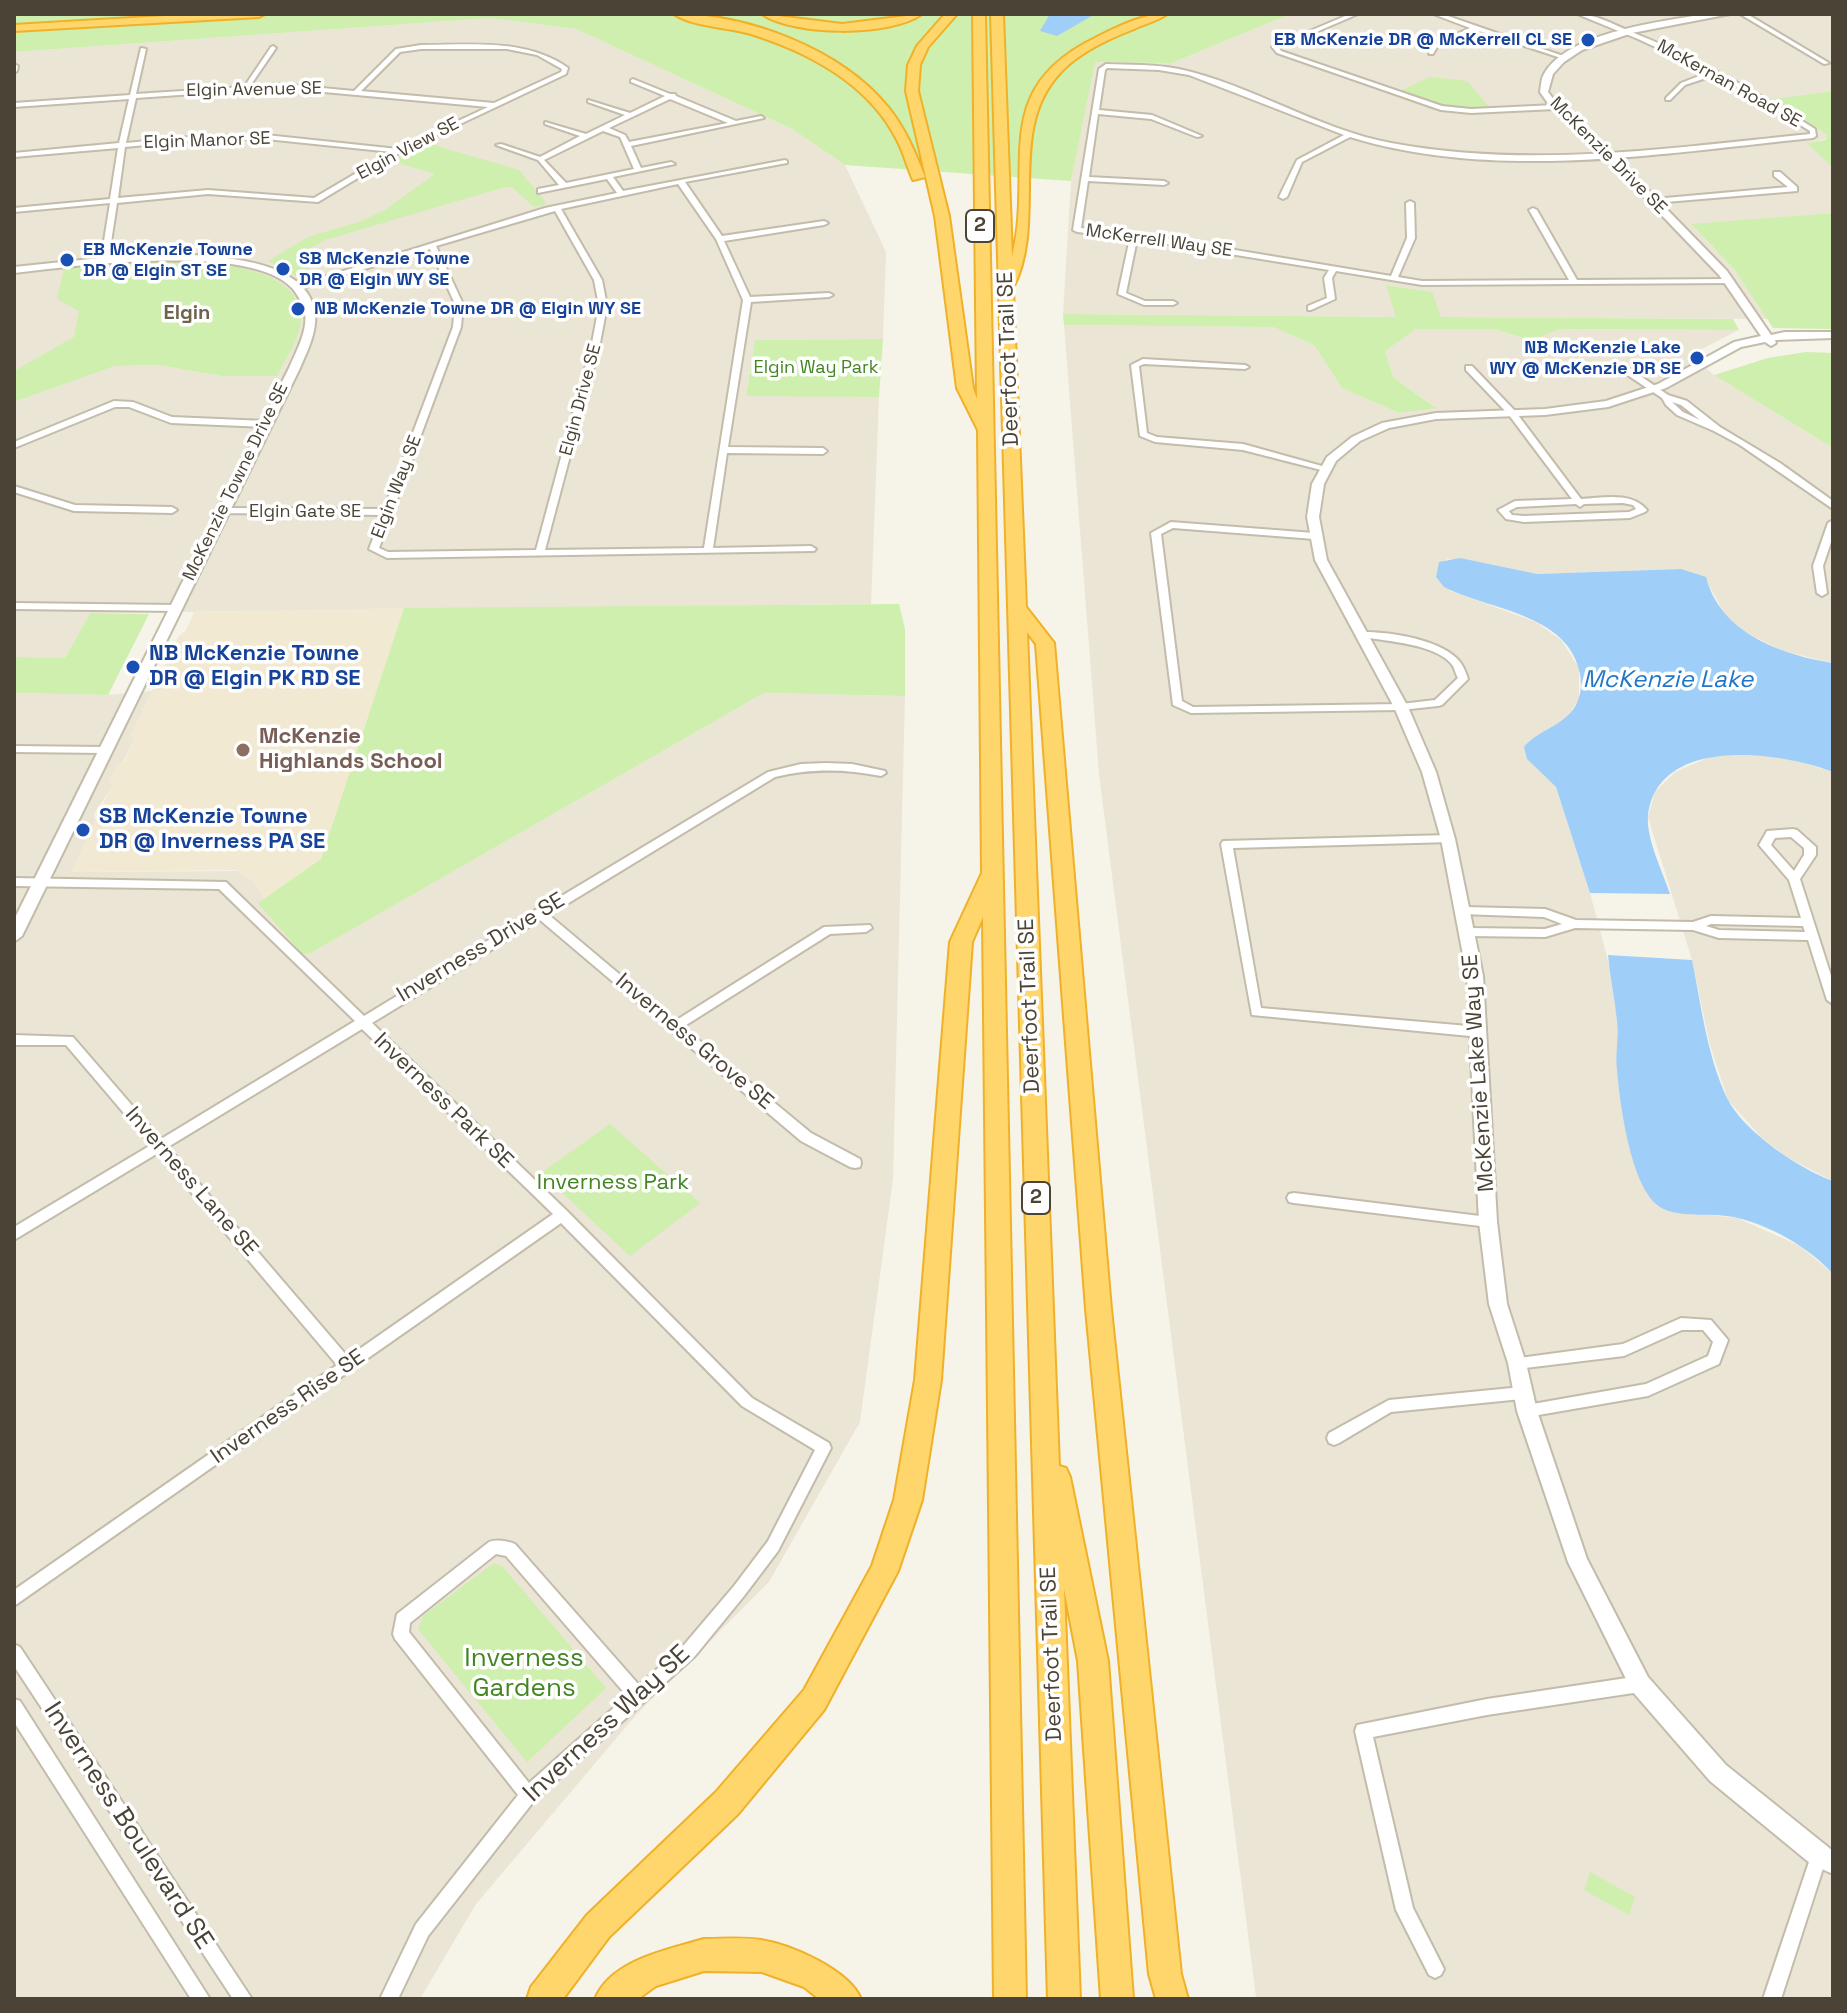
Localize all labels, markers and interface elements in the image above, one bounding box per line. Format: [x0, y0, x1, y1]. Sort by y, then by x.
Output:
place label: EB McKenzie DR @ McKerrell CL SE [1274, 29, 1572, 51]
marker: EB McKenzie DR @ McKerrell CL SE [1579, 31, 1597, 49]
street label: McKernan Road SE [1653, 35, 1805, 133]
street label: Elgin Avenue SE [186, 78, 322, 102]
street label: McKenzie Drive SE [1545, 93, 1671, 219]
street label: Elgin View SE [353, 113, 463, 185]
street label: Elgin Manor SE [143, 128, 271, 154]
road number: 2 [966, 210, 994, 242]
street label: McKerrell Way SE [1084, 220, 1234, 262]
place label: EB McKenzie Towne DR @ Elgin ST SE [83, 239, 253, 282]
place label: SB McKenzie Towne DR @ Elgin WY SE [299, 248, 470, 290]
marker: EB McKenzie Towne DR @ Elgin ST SE [58, 251, 76, 269]
marker: SB McKenzie Towne DR @ Elgin WY SE [274, 260, 292, 278]
street label: Deerfoot Trail SE [993, 271, 1025, 447]
place label: NB McKenzie Towne DR @ Elgin WY SE [314, 298, 641, 320]
marker: NB McKenzie Towne DR @ Elgin WY SE [289, 300, 307, 318]
district label: Elgin [164, 302, 210, 326]
place label: NB McKenzie Lake WY @ McKenzie DR SE [1489, 337, 1681, 380]
street label: Elgin Drive SE [556, 342, 606, 458]
marker: NB McKenzie Lake WY @ McKenzie DR SE [1688, 349, 1706, 367]
park label: Elgin Way Park [754, 357, 878, 379]
street label: McKenzie Towne Drive SE [179, 380, 293, 584]
street label: Elgin Way SE [367, 432, 427, 542]
street label: Elgin Gate SE [249, 501, 361, 523]
place label: NB McKenzie Towne DR @ Elgin PK RD SE [149, 641, 360, 692]
marker: NB McKenzie Towne DR @ Elgin PK RD SE [124, 658, 142, 676]
water label: McKenzie Lake [1583, 666, 1753, 694]
place label: McKenzie Highlands School [259, 724, 443, 776]
marker: McKenzie Highlands School [234, 741, 252, 759]
place label: SB McKenzie Towne DR @ Inverness PA SE [99, 804, 325, 856]
marker: SB McKenzie Towne DR @ Inverness PA SE [74, 821, 92, 839]
street label: Inverness Drive SE [392, 888, 570, 1008]
street label: Deerfoot Trail SE [1014, 918, 1046, 1094]
street label: McKenzie Lake Way SE [1458, 953, 1500, 1193]
street label: Inverness Grove SE [610, 968, 778, 1116]
street label: Inverness Park SE [368, 1028, 518, 1174]
street label: Inverness Lane SE [119, 1102, 263, 1262]
park label: Inverness Park [537, 1170, 689, 1196]
road number: 2 [1022, 1182, 1050, 1214]
street label: Inverness Rise SE [206, 1344, 370, 1470]
street label: Deerfoot Trail SE [1036, 1566, 1068, 1742]
street label: Inverness Way SE [517, 1639, 697, 1809]
park label: Inverness Gardens [464, 1643, 584, 1704]
street label: Inverness Boulevard SE [36, 1697, 220, 1955]

